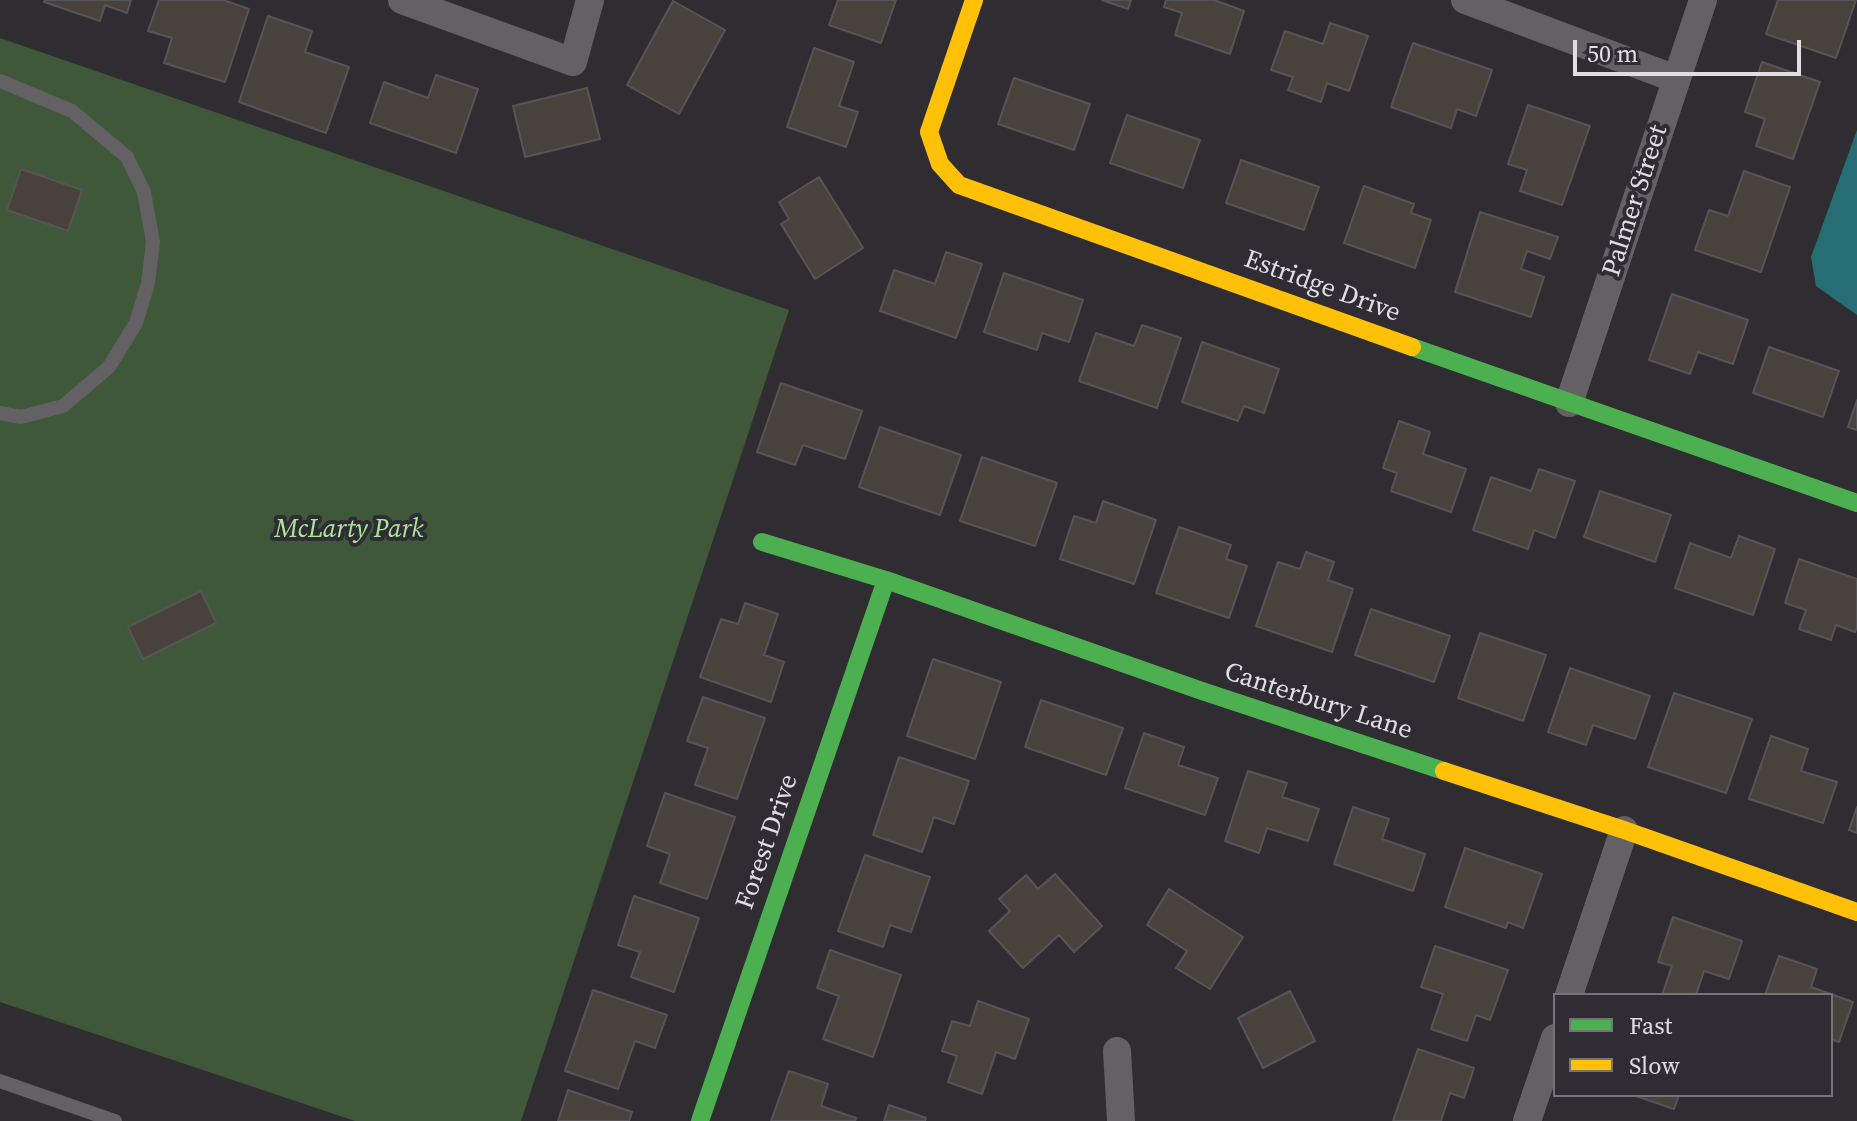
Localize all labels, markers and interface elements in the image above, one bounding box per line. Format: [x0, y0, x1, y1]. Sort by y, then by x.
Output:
scale bar [1577, 24, 1805, 74]
text: 50 m [1587, 37, 1638, 70]
street label: Palmer Street [1597, 121, 1675, 281]
street label: Estridge Drive [1240, 244, 1404, 330]
park label: McLarty Park [274, 514, 424, 546]
street label: Canterbury Lane [1220, 657, 1416, 747]
street label: Forest Drive [730, 770, 806, 914]
legend [1553, 993, 1833, 1097]
text: Fast [1629, 1009, 1672, 1042]
text: Slow [1629, 1049, 1680, 1082]

